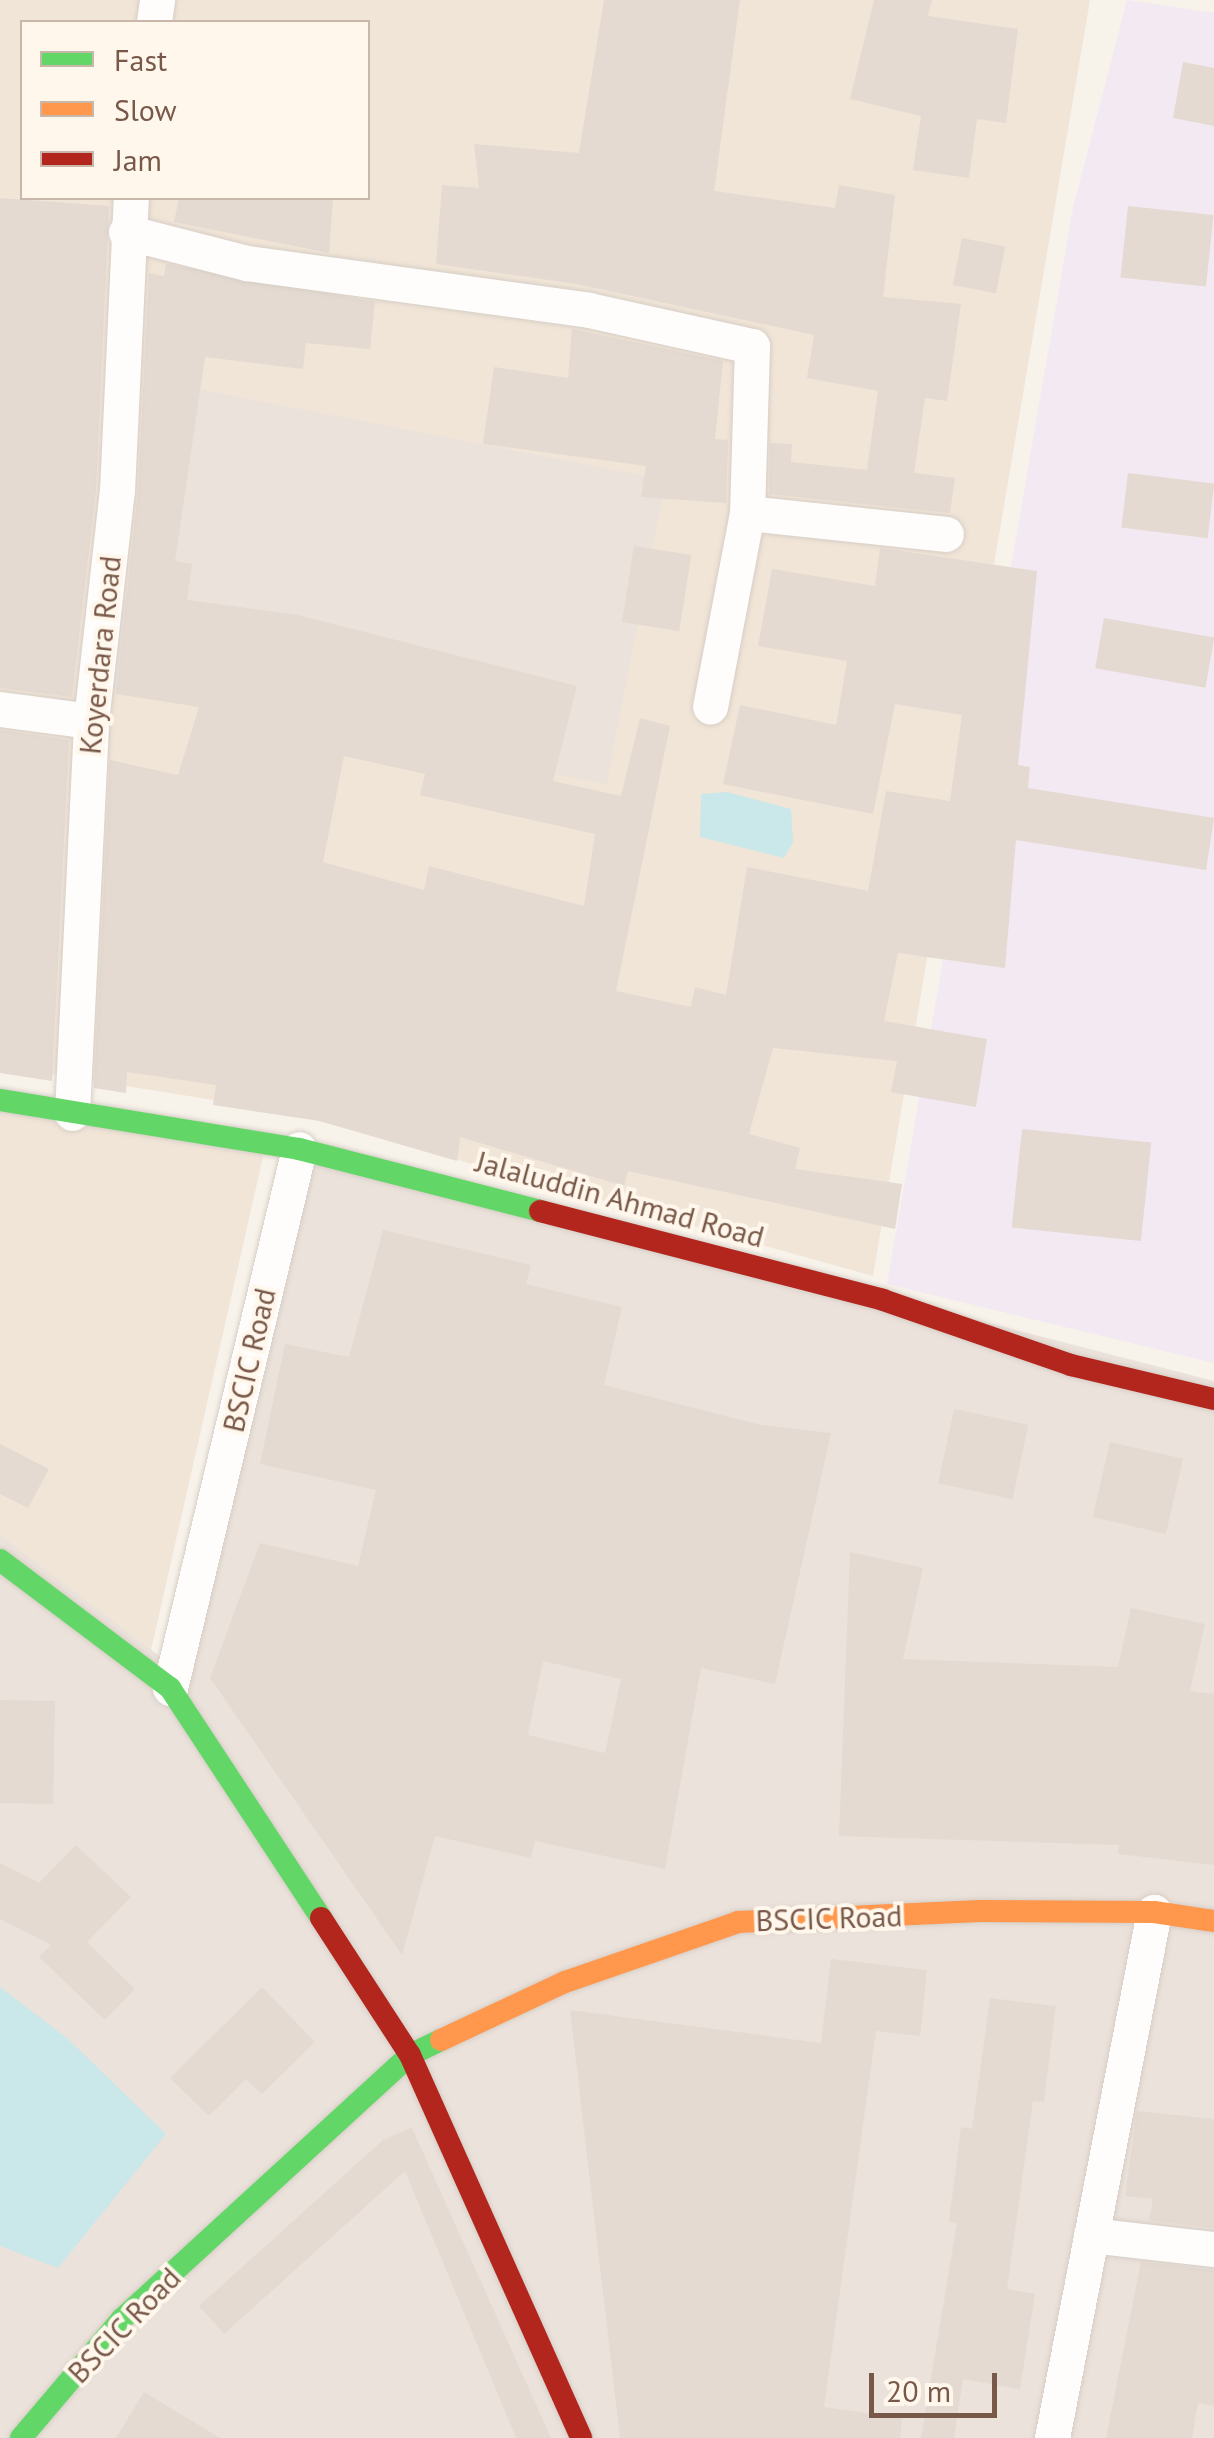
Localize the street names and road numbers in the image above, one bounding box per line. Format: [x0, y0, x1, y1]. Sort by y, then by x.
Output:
street label: Koyerdara Road [72, 554, 128, 756]
street label: Jalaluddin Ahmad Road [472, 1143, 768, 1255]
street label: BSCIC Road [215, 1284, 283, 1436]
street label: BSCIC Road [754, 1897, 904, 1939]
street label: BSCIC Road [60, 2259, 188, 2391]

